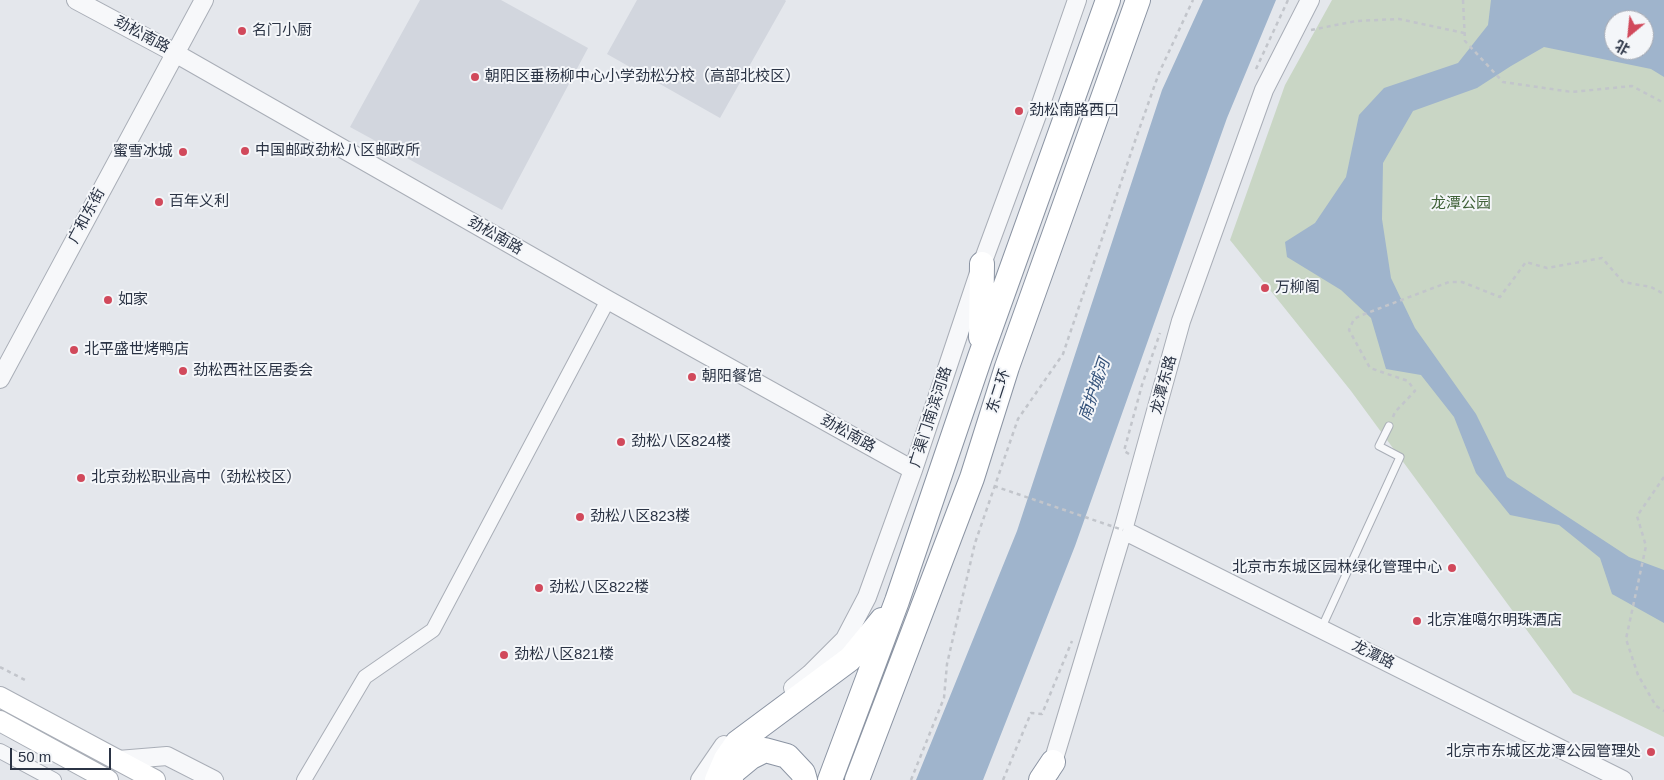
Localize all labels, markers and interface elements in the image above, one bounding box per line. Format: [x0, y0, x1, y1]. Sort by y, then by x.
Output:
north arrow [1604, 10, 1654, 60]
street label: 劲松南路 [111, 13, 173, 57]
place label: 名门小厨 [252, 22, 312, 40]
marker: 名门小厨 [236, 25, 248, 37]
text: 北 [1612, 37, 1632, 58]
place label: 朝阳区垂杨柳中心小学劲松分校（高部北校区） [485, 68, 800, 86]
marker: 朝阳区垂杨柳中心小学劲松分校（高部北校区） [469, 71, 481, 83]
place label: 劲松南路西口 [1029, 102, 1119, 120]
marker: 劲松南路西口 [1013, 105, 1025, 117]
place label: 中国邮政劲松八区邮政所 [255, 142, 420, 160]
place label: 蜜雪冰城 [113, 143, 173, 161]
marker: 中国邮政劲松八区邮政所 [239, 145, 251, 157]
marker: 蜜雪冰城 [177, 146, 189, 158]
street label: 广和东街 [65, 185, 109, 247]
place label: 百年义利 [169, 193, 229, 211]
park label: 龙潭公园 [1431, 195, 1491, 213]
marker: 百年义利 [153, 196, 165, 208]
street label: 劲松南路 [465, 213, 525, 259]
place label: 万柳阁 [1275, 279, 1320, 297]
marker: 万柳阁 [1259, 282, 1271, 294]
place label: 如家 [118, 291, 148, 309]
marker: 如家 [102, 294, 114, 306]
place label: 北平盛世烤鸭店 [84, 341, 189, 359]
marker: 北平盛世烤鸭店 [68, 344, 80, 356]
street label: 龙潭东路 [1148, 354, 1180, 416]
water label: 南护城河 [1076, 357, 1114, 423]
place label: 劲松西社区居委会 [193, 362, 313, 380]
street label: 广渠门南滨河路 [906, 364, 956, 470]
marker: 劲松西社区居委会 [177, 365, 189, 377]
street label: 东二环 [983, 367, 1015, 415]
place label: 朝阳餐馆 [702, 368, 762, 386]
marker: 朝阳餐馆 [686, 371, 698, 383]
street label: 劲松南路 [817, 412, 879, 456]
place label: 劲松八区824楼 [631, 433, 731, 451]
marker: 劲松八区824楼 [615, 436, 627, 448]
place label: 北京劲松职业高中（劲松校区） [91, 469, 301, 487]
marker: 北京劲松职业高中（劲松校区） [75, 472, 87, 484]
place label: 劲松八区823楼 [590, 508, 690, 526]
marker: 劲松八区823楼 [574, 511, 586, 523]
place label: 北京市东城区园林绿化管理中心 [1232, 559, 1442, 577]
marker: 北京市东城区园林绿化管理中心 [1446, 562, 1458, 574]
place label: 劲松八区822楼 [549, 579, 649, 597]
marker: 劲松八区822楼 [533, 582, 545, 594]
place label: 北京准噶尔明珠酒店 [1427, 612, 1562, 630]
marker: 北京准噶尔明珠酒店 [1411, 615, 1423, 627]
street label: 龙潭路 [1349, 637, 1397, 673]
place label: 劲松八区821楼 [514, 646, 614, 664]
marker: 劲松八区821楼 [498, 649, 510, 661]
scale bar [12, 738, 114, 770]
place label: 北京市东城区龙潭公园管理处 [1446, 743, 1641, 761]
marker: 北京市东城区龙潭公园管理处 [1645, 746, 1657, 758]
text: 50 m [18, 748, 51, 765]

